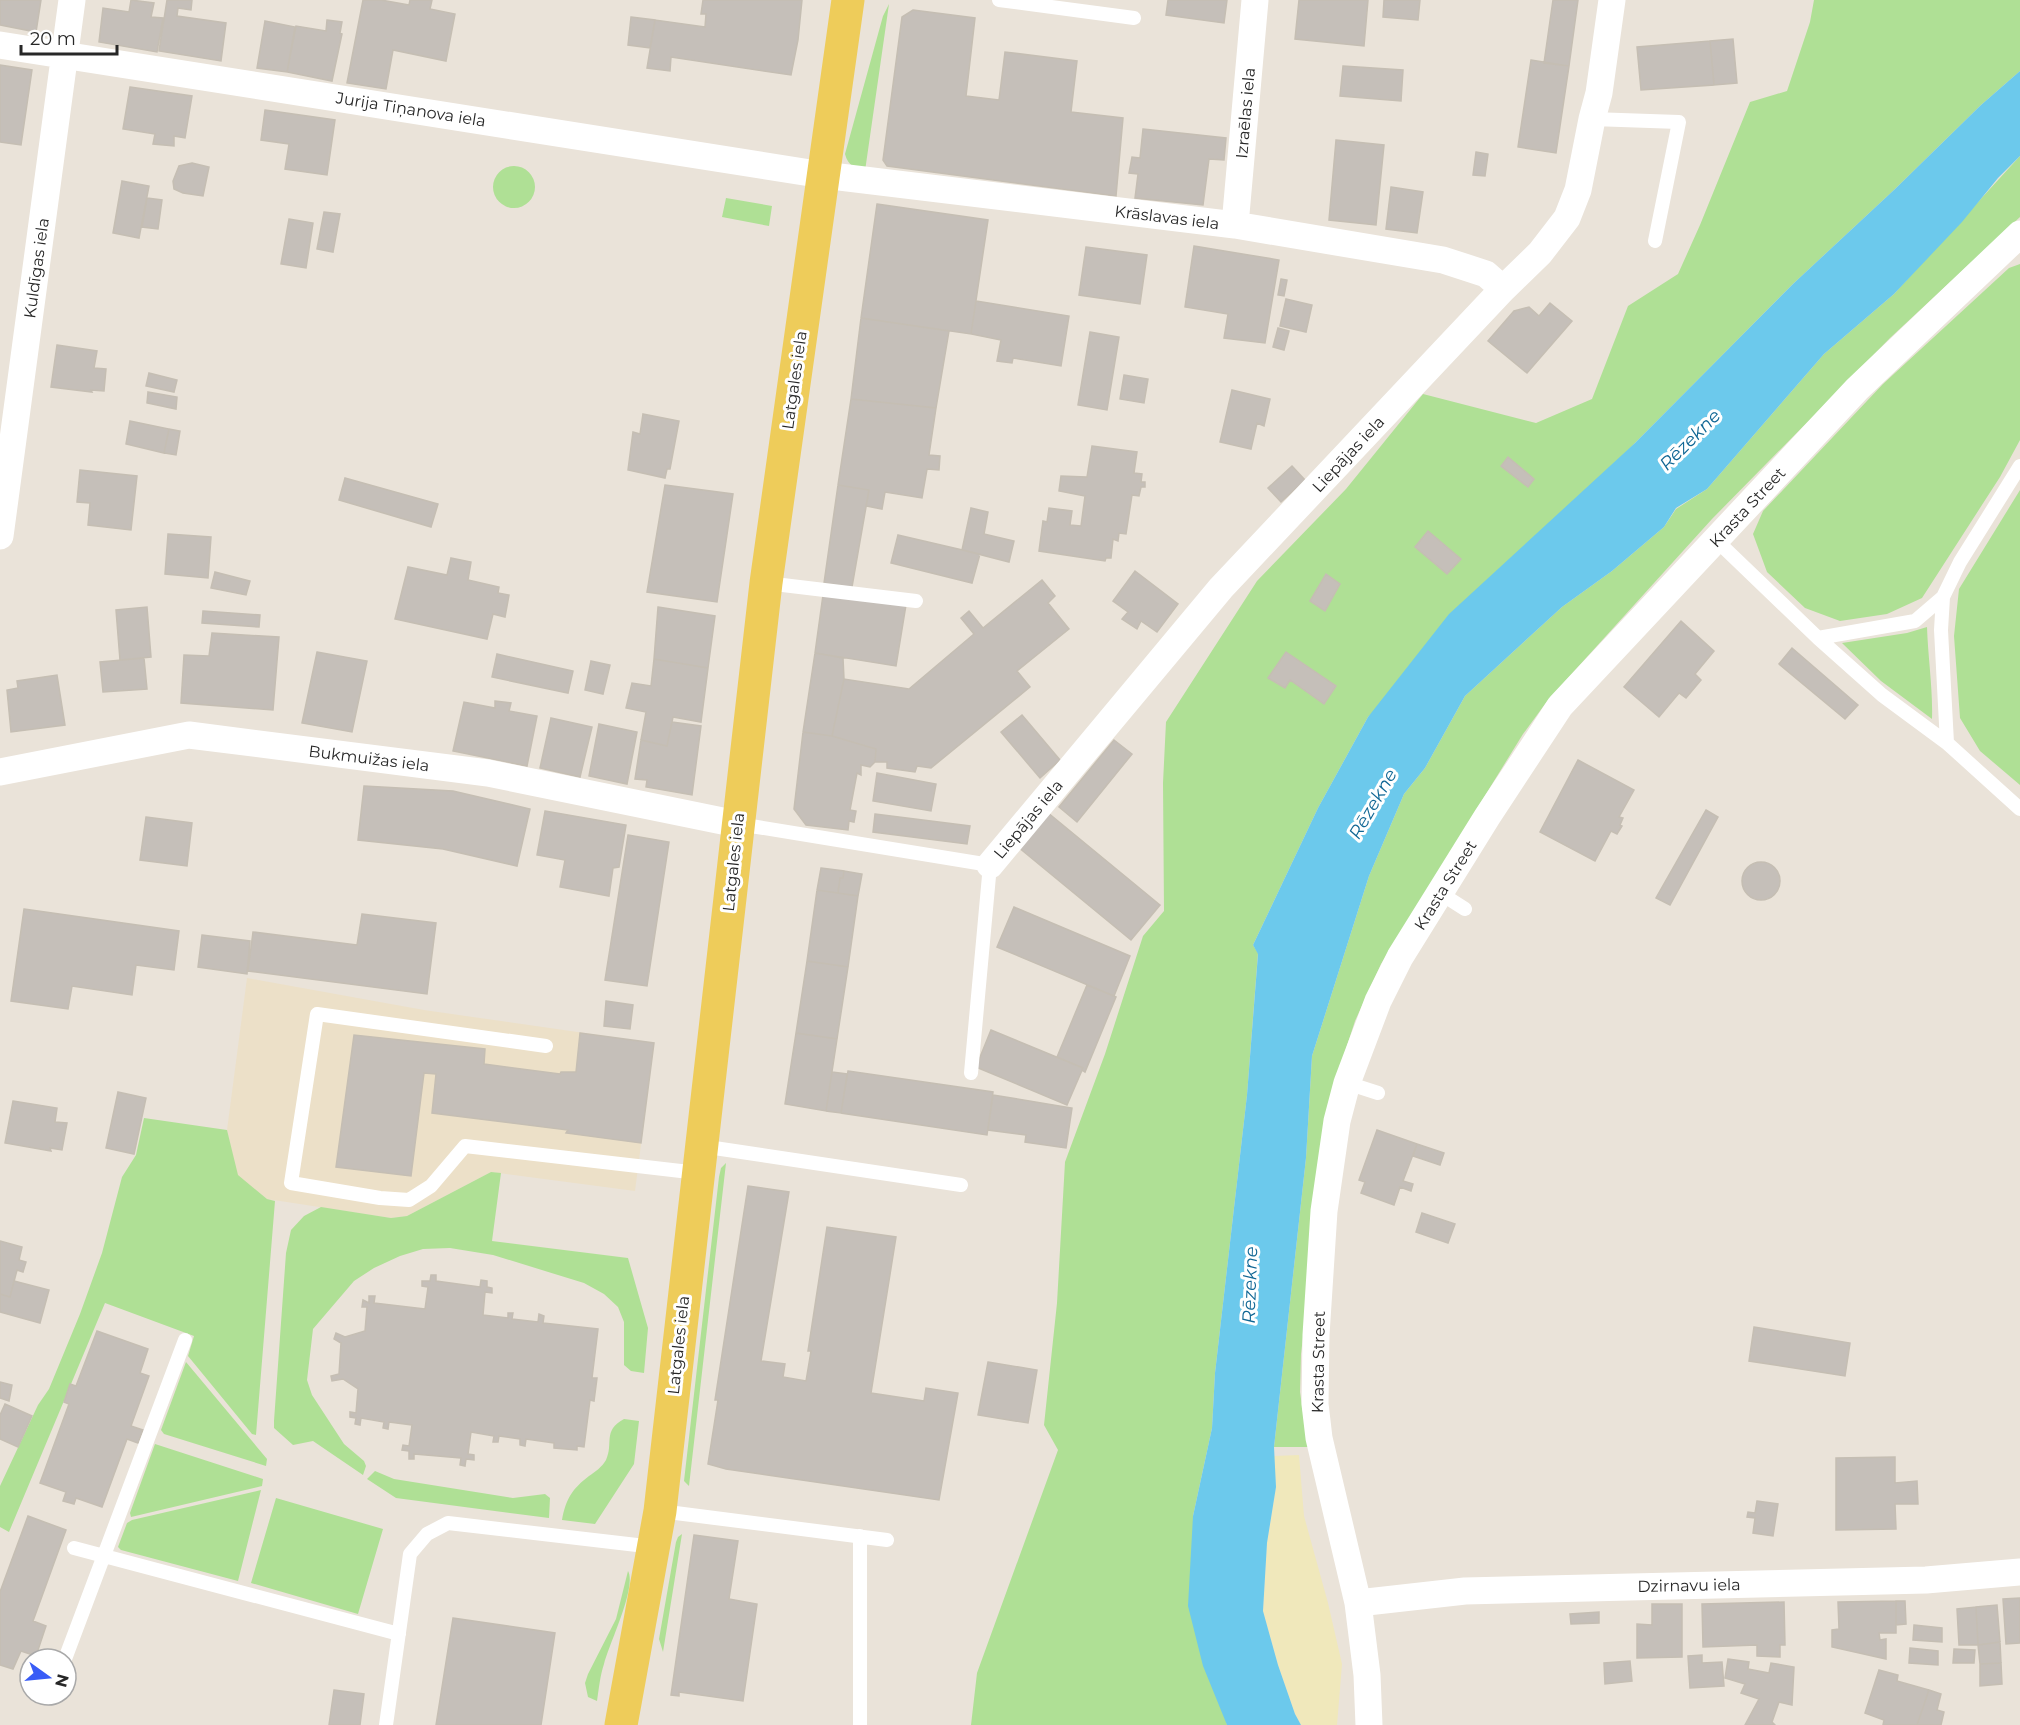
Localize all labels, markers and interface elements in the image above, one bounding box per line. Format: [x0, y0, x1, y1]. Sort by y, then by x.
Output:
scale bar [21, 18, 117, 56]
text: 20 m [30, 28, 76, 50]
street label: Izraēlas iela [1232, 67, 1259, 159]
street label: Jurija Tiņanova iela [334, 88, 487, 132]
street label: Krāslavas iela [1114, 202, 1220, 233]
street label: Kuldīgas iela [20, 217, 53, 320]
street label: Latgales iela [778, 330, 811, 430]
water label: Rēzekne [1655, 405, 1725, 475]
street label: Liepājas iela [1308, 412, 1388, 496]
street label: Krasta Street [1705, 463, 1790, 551]
street label: Bukmuižas iela [307, 742, 430, 775]
water label: Rēzekne [1344, 765, 1402, 843]
street label: Liepājas iela [990, 776, 1067, 863]
street label: Latgales iela [719, 812, 748, 912]
street label: Krasta Street [1410, 836, 1481, 934]
water label: Rēzekne [1238, 1246, 1262, 1324]
street label: Latgales iela [664, 1295, 693, 1395]
street label: Krasta Street [1308, 1310, 1329, 1413]
street label: Dzirnavu iela [1637, 1575, 1741, 1596]
north arrow [18, 1647, 78, 1707]
text: N [51, 1672, 73, 1689]

